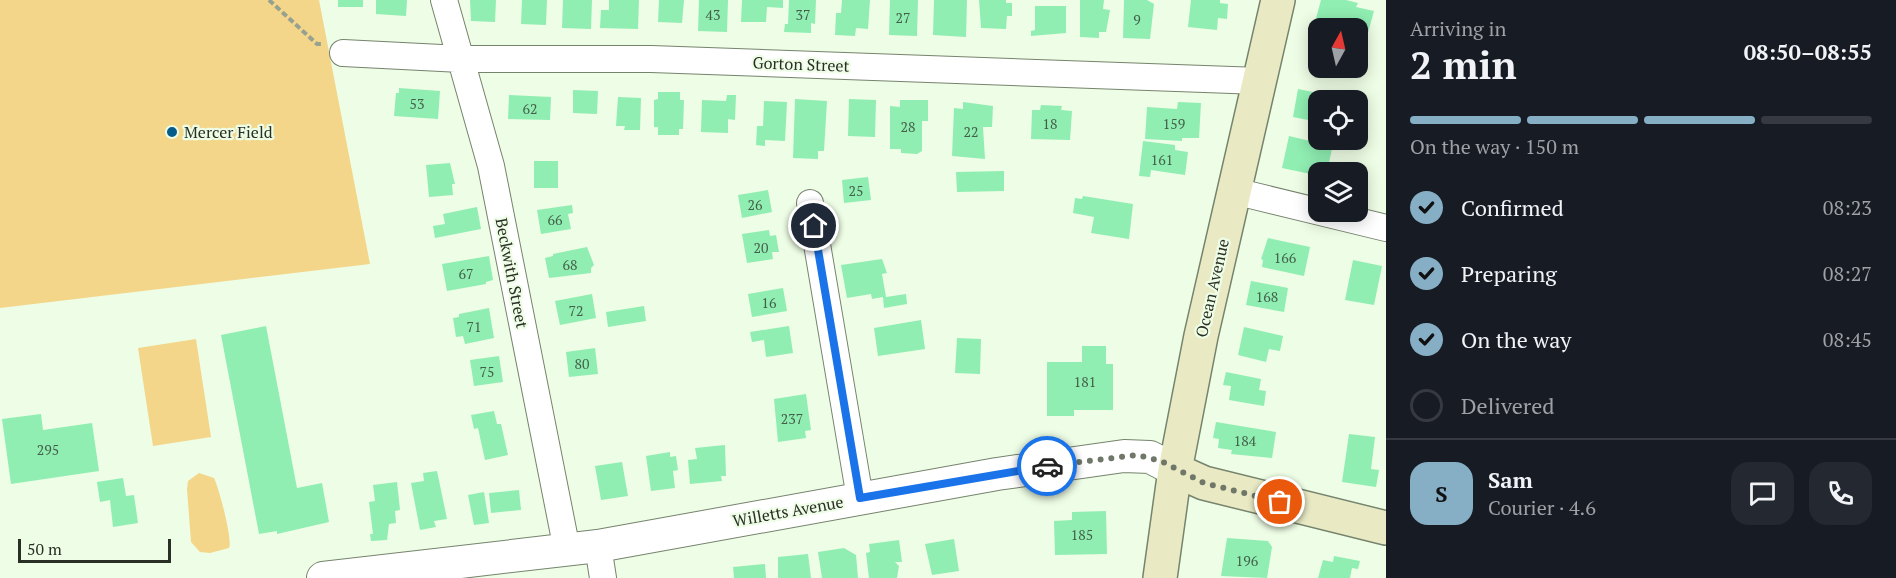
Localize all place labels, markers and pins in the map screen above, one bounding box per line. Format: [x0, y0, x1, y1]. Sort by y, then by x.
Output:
place label: Mercer Field [184, 121, 273, 143]
marker: Mercer Field [165, 125, 179, 139]
pin [788, 200, 839, 251]
pin [1254, 476, 1305, 527]

